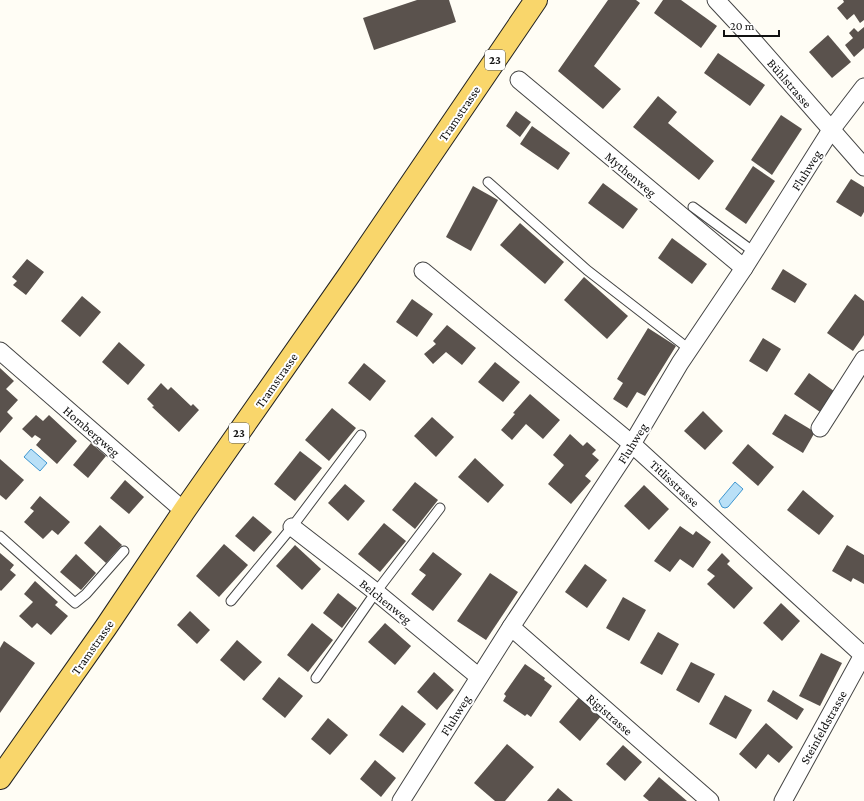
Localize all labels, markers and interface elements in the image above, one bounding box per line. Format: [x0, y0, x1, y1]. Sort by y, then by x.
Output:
scale bar [724, 12, 779, 38]
text: 20 m [730, 19, 755, 33]
road number: 23 [485, 50, 505, 70]
street label: Bühlstrasse [764, 56, 815, 111]
street label: Tramstrasse [435, 82, 484, 144]
street label: Fluhweg [788, 147, 825, 193]
street label: Mythenweg [602, 149, 660, 201]
street label: Tramstrasse [252, 350, 301, 411]
street label: Hombergweg [60, 403, 124, 460]
street label: Fluhweg [614, 420, 651, 466]
road number: 23 [229, 423, 249, 443]
street label: Titlisstrasse [647, 457, 703, 510]
street label: Belchenweg [357, 576, 415, 627]
street label: Tramstrasse [68, 617, 117, 678]
street label: Steinfeldstrasse [797, 688, 850, 767]
street label: Rigistrasse [584, 690, 636, 739]
street label: Fluhweg [437, 692, 474, 738]

